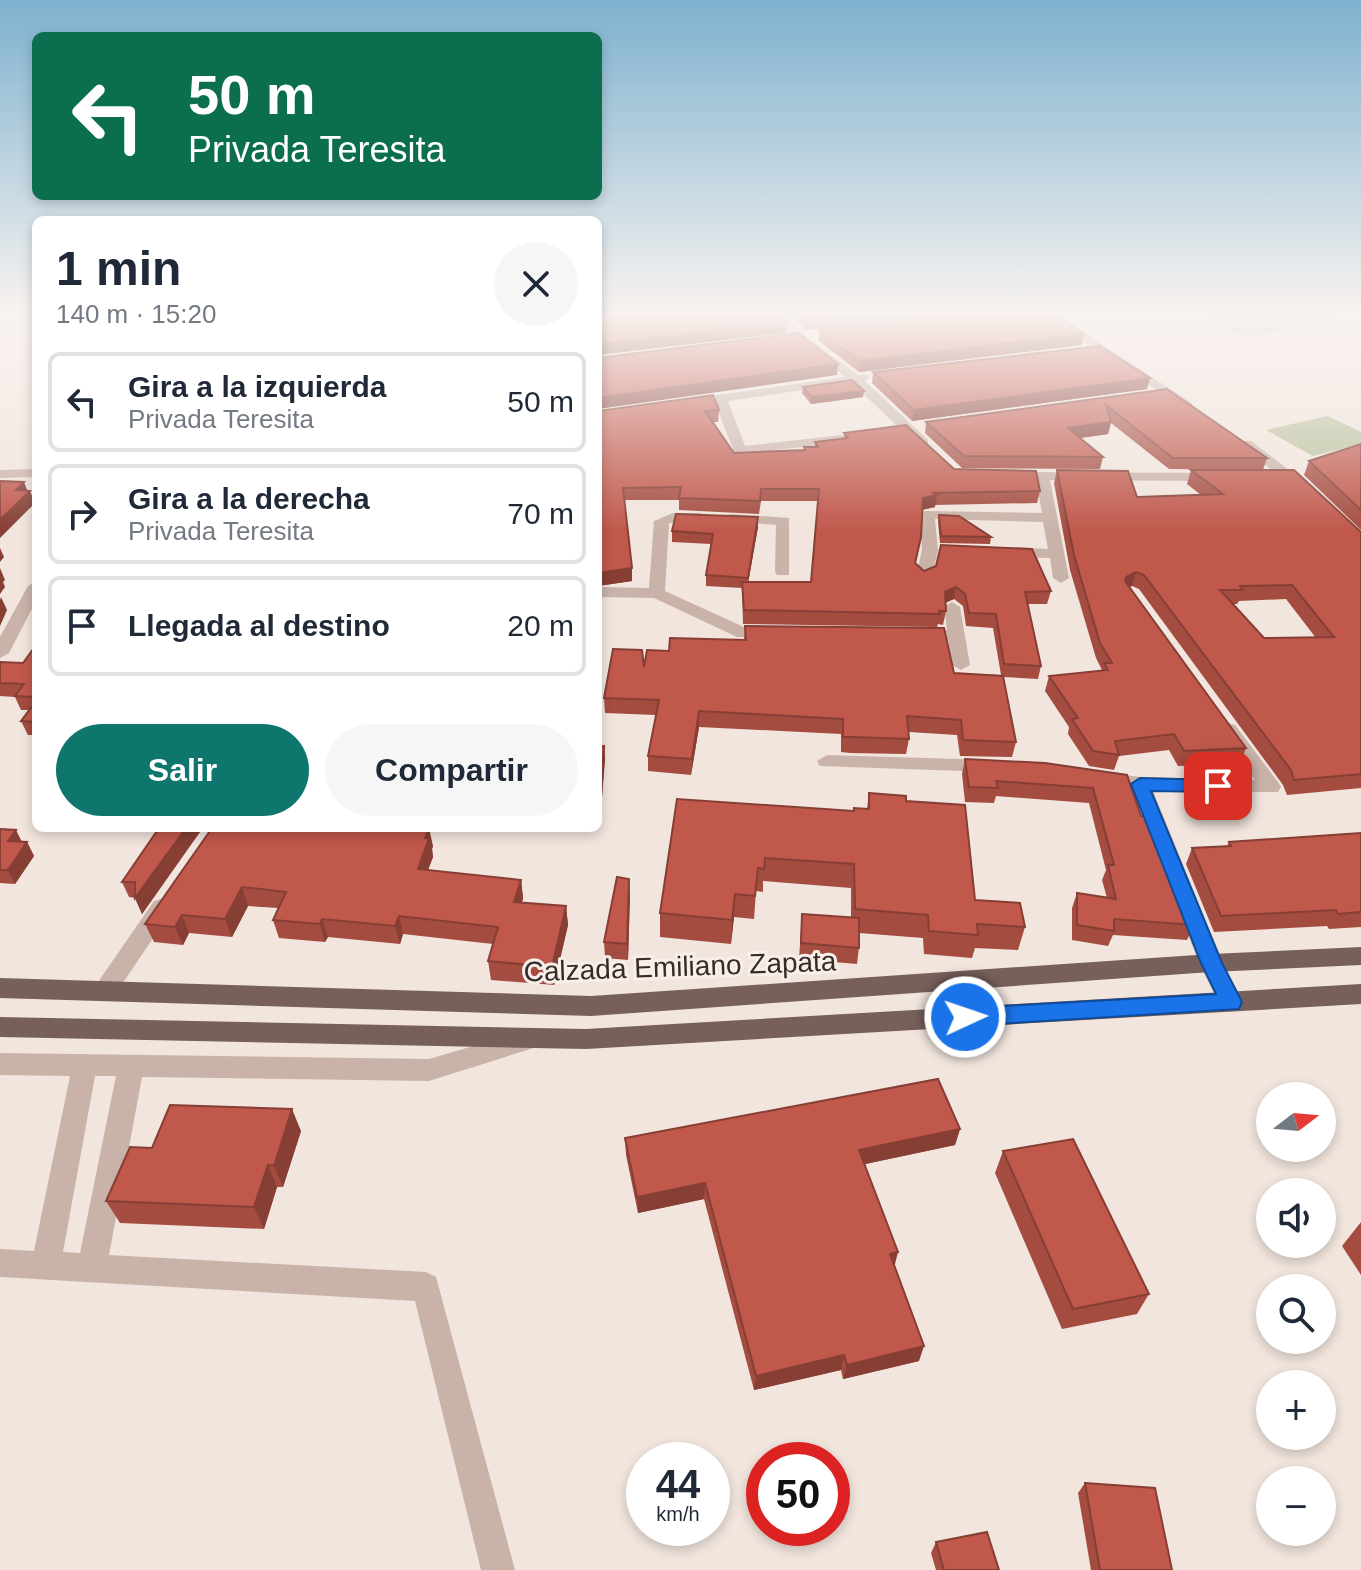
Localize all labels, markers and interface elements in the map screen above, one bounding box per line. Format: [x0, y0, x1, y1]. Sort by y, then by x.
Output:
text: 50 m [188, 63, 316, 126]
icon: left [56, 64, 160, 168]
text: Privada Teresita [188, 129, 445, 170]
text: 1 min [56, 242, 181, 295]
button: close [494, 242, 578, 326]
text: 140 m · 15:20 [56, 299, 216, 329]
text: Gira a la izquierda [128, 370, 386, 403]
icon: left [60, 380, 104, 424]
text: 50 m [507, 385, 574, 418]
text: Privada Teresita [128, 404, 314, 434]
text: Gira a la derecha [128, 482, 370, 515]
icon: right [60, 492, 104, 536]
text: 70 m [507, 497, 574, 530]
text: Privada Teresita [128, 516, 314, 546]
icon: arrive [60, 604, 104, 648]
text: Llegada al destino [128, 609, 390, 642]
text: 20 m [507, 609, 574, 642]
button: Salir [56, 724, 309, 816]
button: Compartir [325, 724, 578, 816]
pin [1184, 752, 1252, 820]
icon: arrive [1196, 764, 1240, 808]
street label: Calzada Emiliano Zapata [523, 946, 837, 987]
position arrow [923, 975, 1007, 1059]
north arrow [1256, 1082, 1336, 1162]
map controls [1256, 1082, 1336, 1546]
button: sound [1256, 1178, 1336, 1258]
button: search [1256, 1274, 1336, 1354]
button: + [1256, 1370, 1336, 1450]
speed limit sign: 50 [746, 1442, 850, 1546]
text: 44 [656, 1462, 700, 1506]
button: − [1256, 1466, 1336, 1546]
text: km/h [656, 1503, 700, 1525]

